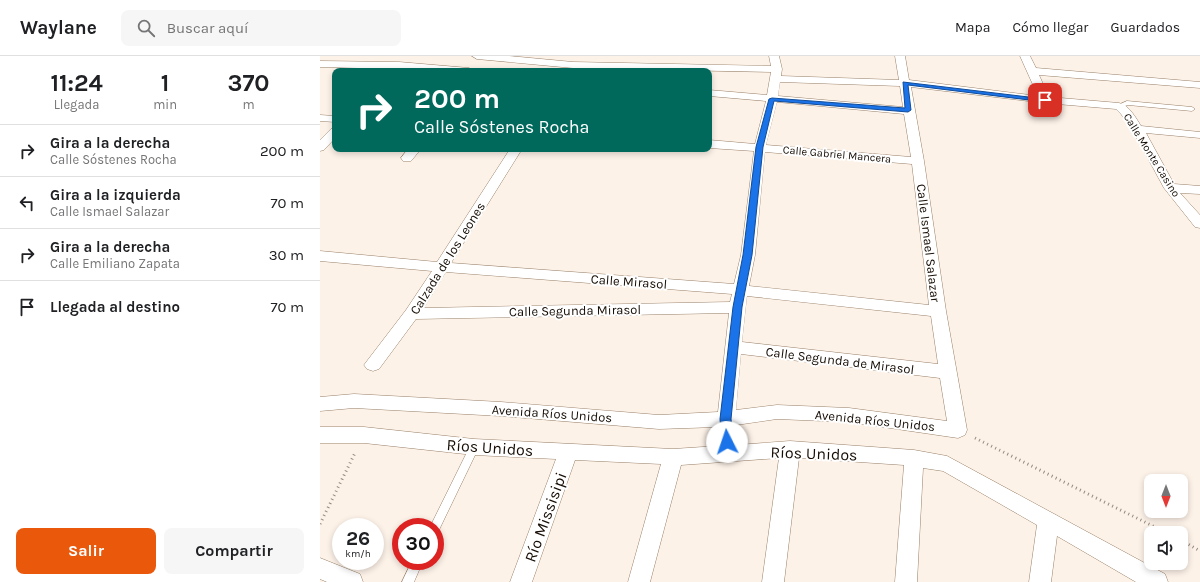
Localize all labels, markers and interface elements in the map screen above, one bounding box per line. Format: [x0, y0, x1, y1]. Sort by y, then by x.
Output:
search box [121, 10, 401, 46]
text: Waylane [20, 17, 97, 39]
icon: search [135, 17, 157, 39]
text: Buscar aquí [167, 19, 249, 37]
text: Mapa [955, 19, 990, 36]
text: Cómo llegar [1012, 19, 1088, 36]
text: Guardados [1110, 19, 1180, 36]
text: 11:24 [50, 69, 103, 97]
text: 1 [161, 69, 169, 97]
text: 370 [228, 69, 270, 97]
text: 200 m [414, 82, 500, 115]
pin [1028, 83, 1062, 117]
icon: right [348, 84, 400, 136]
icon: arrive [1034, 89, 1056, 111]
text: Llegada [54, 97, 99, 112]
text: min [153, 97, 177, 112]
text: m [242, 97, 255, 112]
street label: Calle Monte Casino [1121, 111, 1183, 199]
text: Calle Sóstenes Rocha [414, 116, 590, 138]
text: Gira a la derecha [50, 134, 170, 152]
icon: right [16, 140, 38, 162]
text: 200 m [260, 142, 304, 160]
street label: Calle Gabriel Mancera [782, 143, 892, 166]
text: Calle Sóstenes Rocha [50, 152, 177, 167]
street label: Calle Ismael Salazar [914, 183, 943, 303]
text: Gira a la izquierda [50, 186, 181, 204]
icon: left [16, 192, 38, 214]
text: 70 m [270, 194, 304, 212]
street label: Calzada de los Leones [407, 199, 488, 317]
text: Calle Ismael Salazar [50, 204, 169, 219]
text: Gira a la derecha [50, 238, 170, 256]
icon: right [16, 244, 38, 266]
text: 30 m [269, 246, 304, 264]
text: Calle Emiliano Zapata [50, 256, 180, 271]
street label: Calle Mirasol [590, 271, 668, 292]
icon: arrive [16, 296, 38, 318]
text: Llegada al destino [50, 298, 180, 316]
text: 70 m [270, 298, 304, 316]
street label: Calle Segunda Mirasol [509, 302, 641, 319]
street label: Calle Segunda de Mirasol [765, 344, 915, 377]
street label: Avenida Ríos Unidos [491, 402, 613, 425]
street label: Avenida Ríos Unidos [814, 407, 936, 434]
position arrow [706, 421, 748, 463]
street label: Ríos Unidos [446, 435, 534, 460]
street label: Ríos Unidos [770, 442, 858, 465]
street label: Río Missisipi [520, 470, 571, 565]
north arrow [1144, 474, 1188, 518]
map controls [1144, 474, 1188, 570]
speed limit sign: 30 [392, 518, 444, 570]
button: sound [1144, 526, 1188, 570]
text: 26 [346, 527, 370, 550]
button: Salir [16, 528, 156, 574]
button: Compartir [164, 528, 304, 574]
text: km/h [345, 548, 371, 560]

